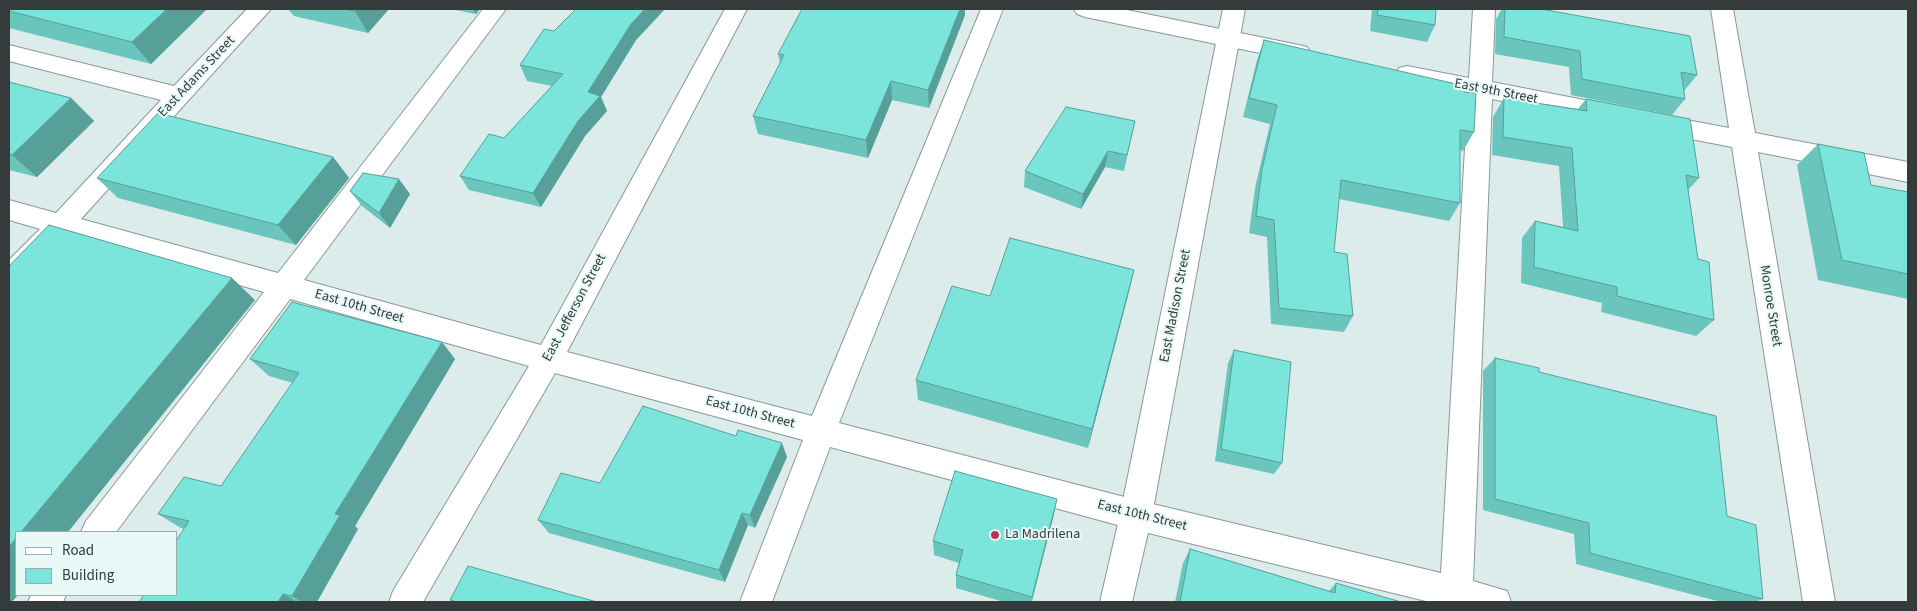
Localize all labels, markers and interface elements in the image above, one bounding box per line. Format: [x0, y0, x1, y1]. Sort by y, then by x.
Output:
street label: East Adams Street [155, 33, 239, 121]
street label: East 9th Street [1453, 76, 1539, 108]
street label: East Madison Street [1157, 248, 1195, 364]
street label: East Jefferson Street [539, 251, 611, 365]
street label: Monroe Street [1755, 264, 1785, 348]
street label: East 10th Street [313, 286, 405, 328]
street label: East 10th Street [704, 393, 796, 433]
street label: East 10th Street [1095, 497, 1189, 535]
place label: La Madrilena [1005, 527, 1080, 543]
marker: La Madrilena [989, 529, 1001, 541]
legend [15, 531, 178, 596]
text: Road [62, 540, 94, 561]
text: Building [62, 565, 114, 586]

